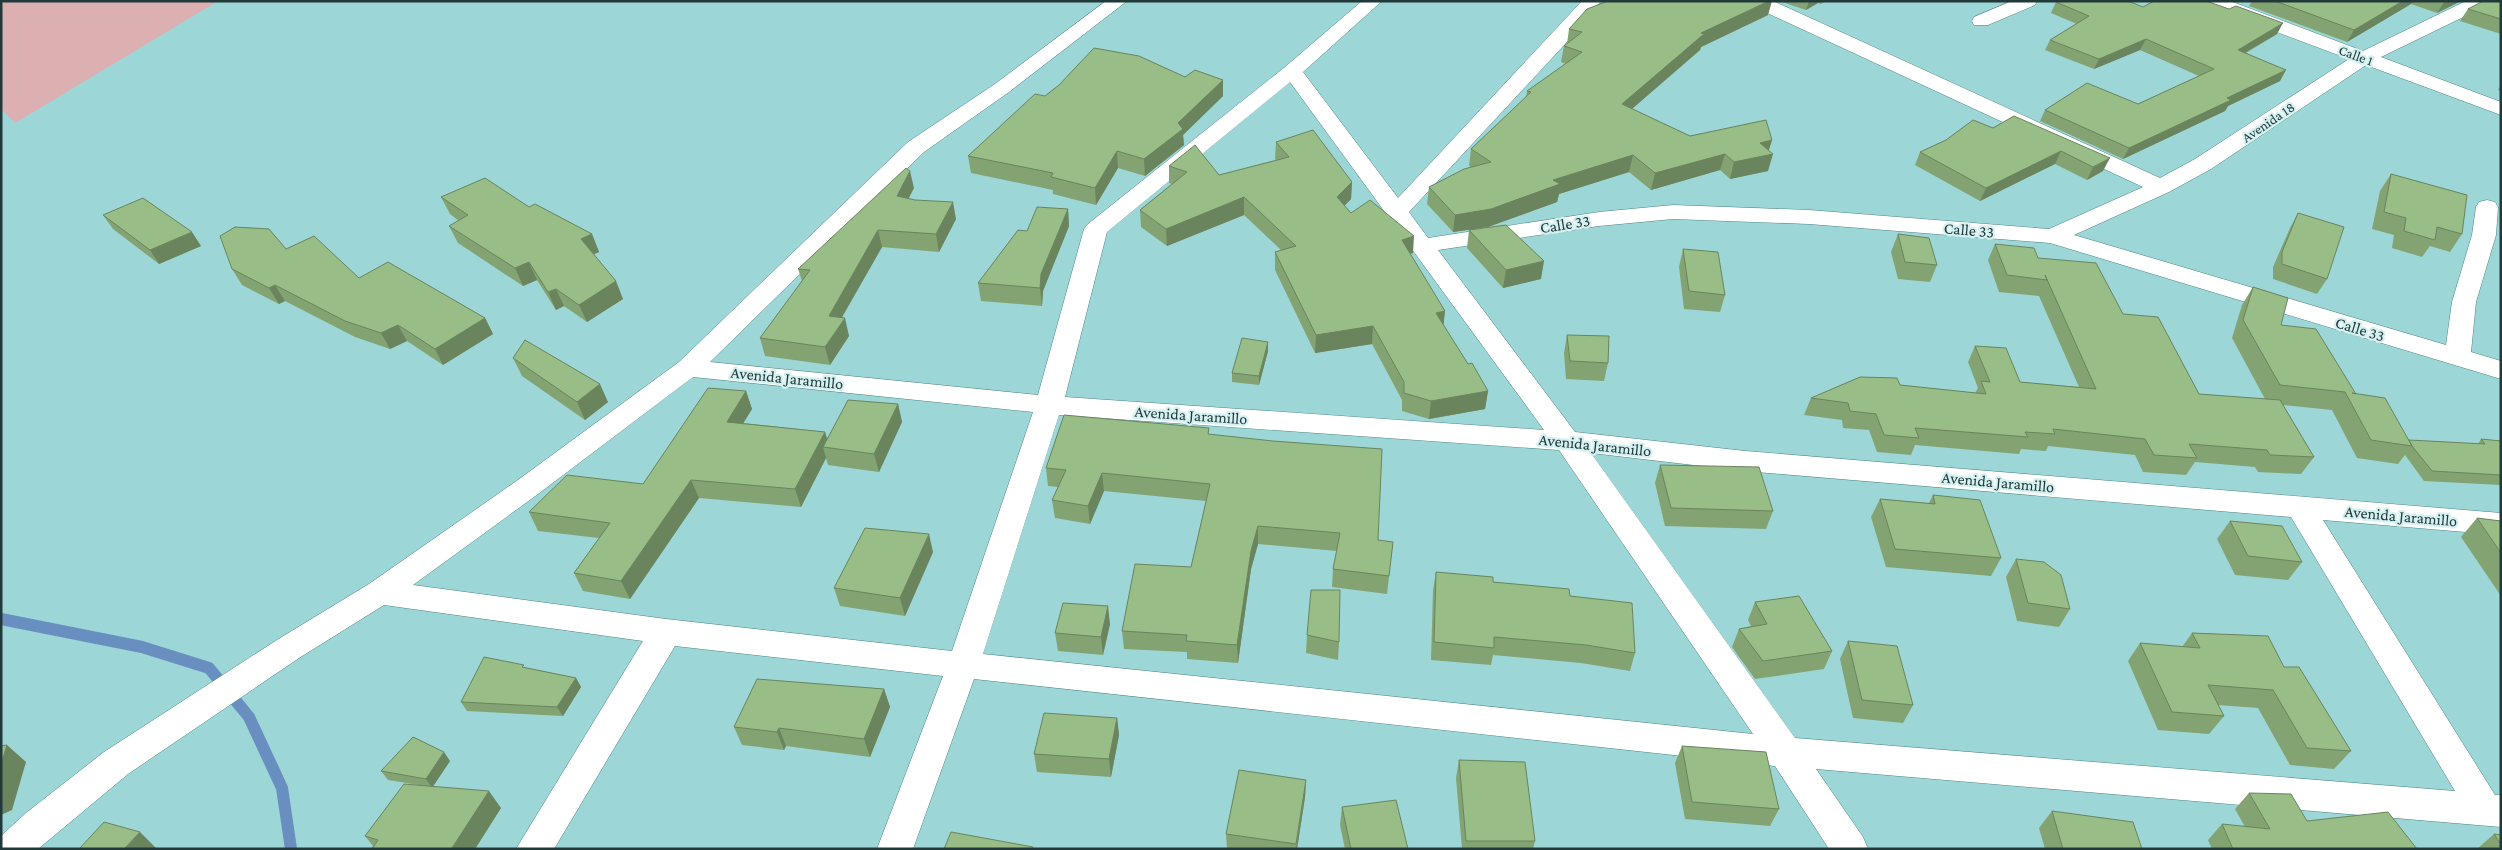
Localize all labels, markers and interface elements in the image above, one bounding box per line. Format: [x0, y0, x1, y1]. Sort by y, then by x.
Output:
street label: Calle 1 [2337, 41, 2376, 69]
street label: Avenida 18 [2239, 99, 2297, 145]
street label: Calle 33 [1539, 212, 1591, 236]
street label: Calle 33 [1943, 219, 1995, 241]
street label: Calle 33 [2333, 314, 2387, 344]
street label: Avenida Jaramillo [730, 364, 844, 393]
street label: Avenida Jaramillo [1134, 403, 1248, 428]
street label: Avenida Jaramillo [1538, 431, 1652, 460]
street label: Avenida Jaramillo [1941, 469, 2055, 496]
street label: Avenida Jaramillo [2344, 503, 2458, 530]

